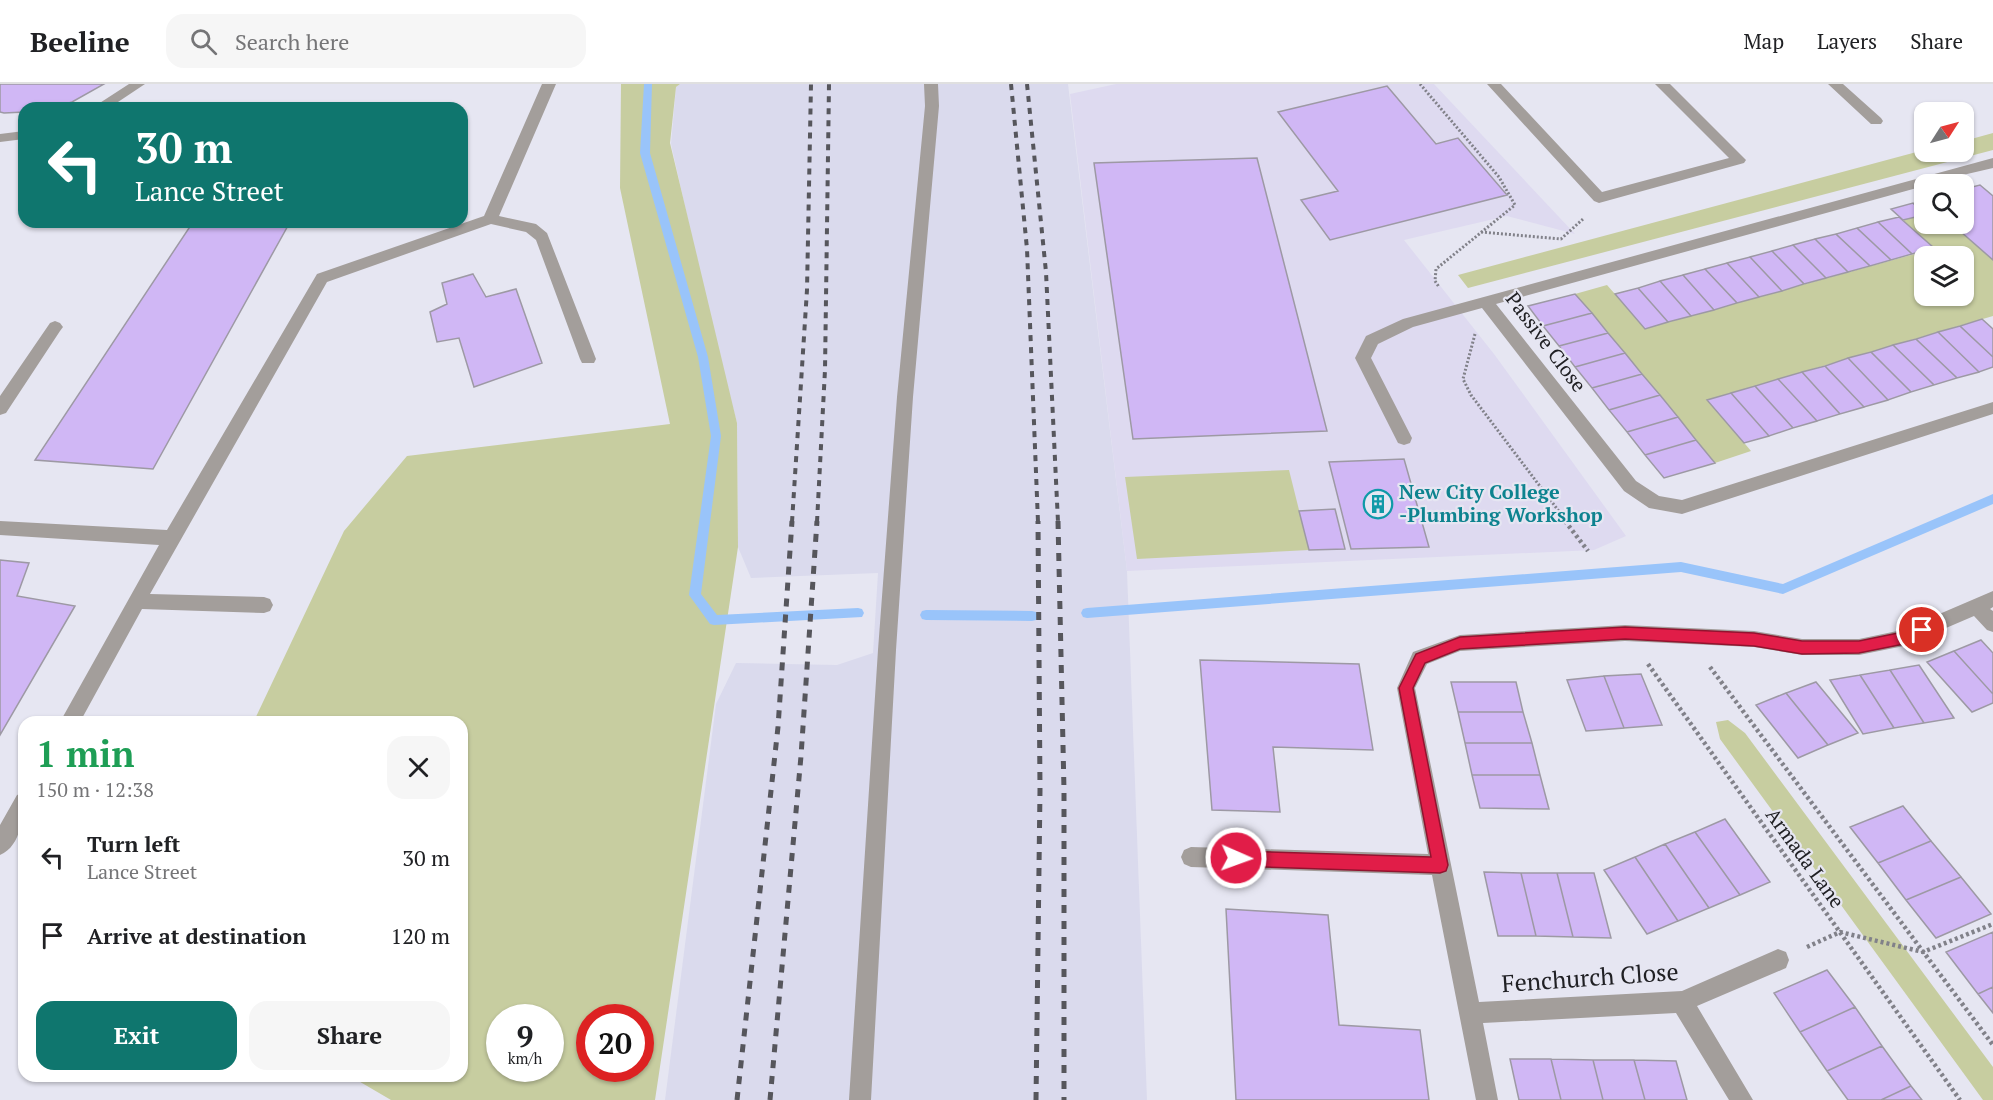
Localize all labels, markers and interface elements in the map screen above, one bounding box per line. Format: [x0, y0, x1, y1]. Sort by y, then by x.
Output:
search box [166, 14, 586, 68]
text: Beeline [30, 23, 130, 60]
icon: search [187, 25, 220, 58]
text: Search here [235, 27, 349, 56]
text: Map [1743, 27, 1784, 55]
text: Layers [1817, 27, 1877, 55]
text: Share [1910, 27, 1963, 55]
north arrow [1914, 102, 1974, 162]
map controls [1914, 102, 1974, 306]
text: 30 m [135, 119, 233, 175]
icon: left [36, 126, 114, 204]
text: Lance Street [135, 173, 284, 209]
button: search [1914, 174, 1974, 234]
button: layers [1914, 246, 1974, 306]
street label: Passive Close [1500, 286, 1593, 397]
place label: New City College -Plumbing Workshop [1399, 478, 1603, 528]
building icon: New City College -Plumbing Workshop [1362, 488, 1394, 520]
pin [1896, 604, 1947, 655]
icon: arrive [1905, 613, 1938, 646]
text: 1 min [36, 730, 134, 777]
button: close [387, 736, 450, 799]
text: 150 m · 12:38 [36, 776, 154, 803]
street label: Armada Lane [1760, 802, 1851, 913]
position arrow [1204, 826, 1268, 890]
text: Turn left [87, 829, 180, 858]
icon: left [36, 841, 69, 874]
text: 30 m [402, 843, 450, 872]
text: Lance Street [87, 858, 197, 885]
icon: arrive [36, 919, 69, 952]
text: Arrive at destination [87, 921, 306, 950]
text: 120 m [390, 921, 450, 950]
street label: Fenchurch Close [1500, 955, 1679, 999]
button: Exit [36, 1001, 237, 1070]
button: Share [249, 1001, 450, 1070]
speed limit sign: 20 [576, 1004, 654, 1082]
text: 9 [517, 1016, 533, 1056]
text: km/h [508, 1048, 542, 1068]

